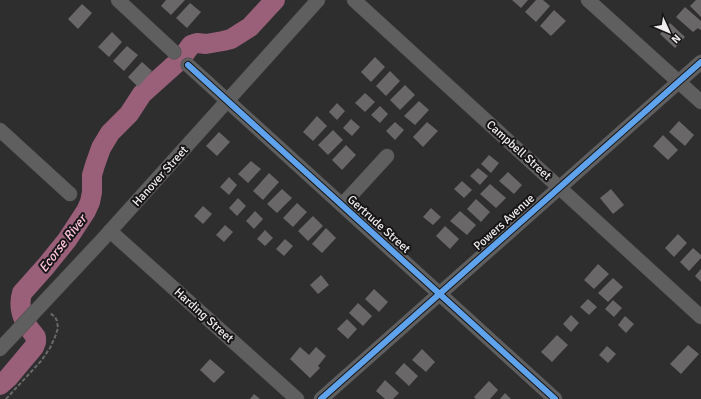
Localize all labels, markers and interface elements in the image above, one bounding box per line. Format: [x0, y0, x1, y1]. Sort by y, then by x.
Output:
north arrow [649, 12, 689, 52]
text: N [668, 31, 683, 46]
street label: Campbell Street [483, 117, 554, 183]
street label: Hanover Street [129, 143, 192, 210]
street label: Powers Avenue [471, 191, 538, 254]
street label: Gertrude Street [344, 192, 413, 257]
water label: Ecorse River [36, 210, 91, 275]
street label: Harding Street [171, 285, 236, 346]

